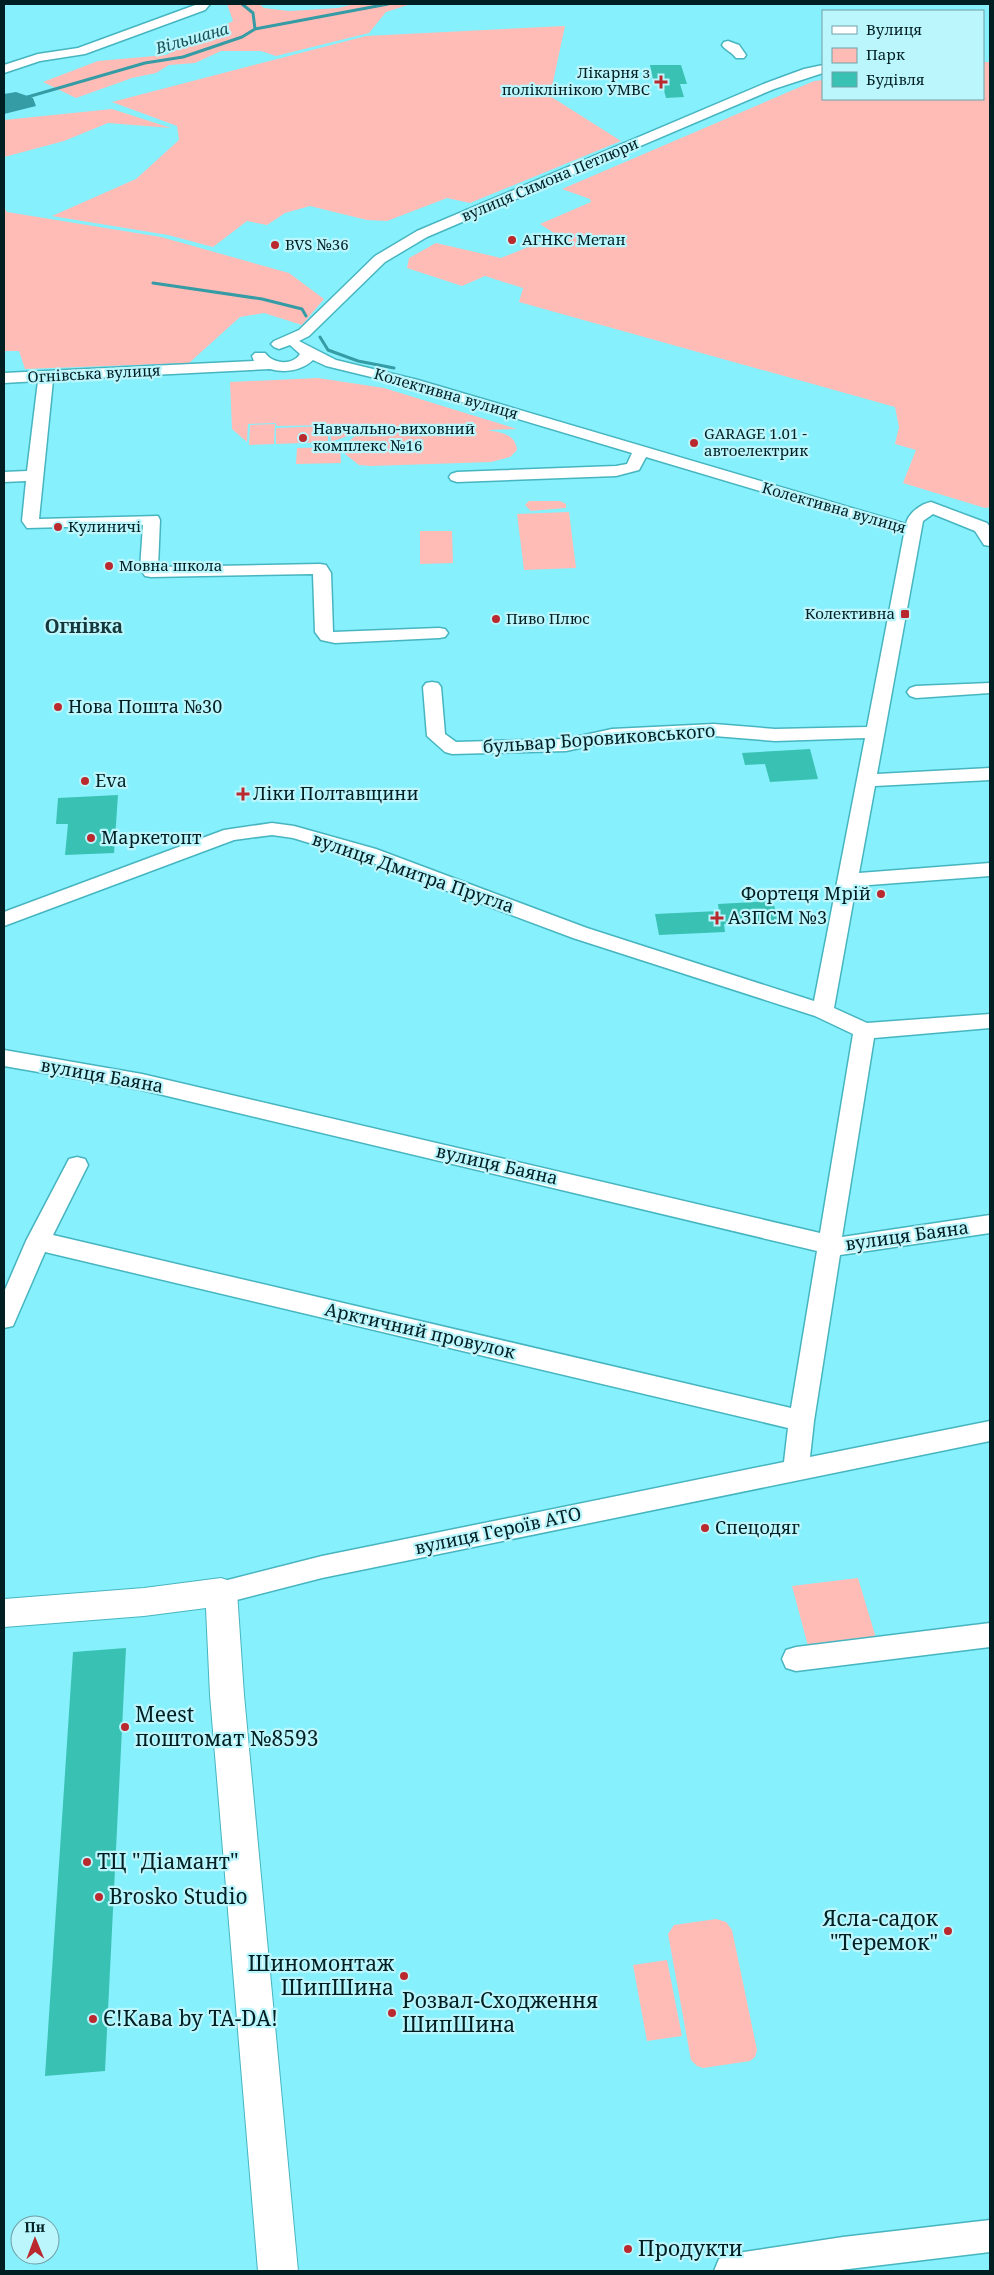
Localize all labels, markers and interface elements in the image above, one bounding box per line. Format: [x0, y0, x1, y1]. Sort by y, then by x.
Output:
legend [822, 10, 984, 100]
water label: Вільшана [152, 17, 231, 59]
text: Вулиця [866, 19, 922, 39]
text: Парк [866, 44, 905, 64]
place label: Лікарня з поліклінікою УМВС [502, 62, 650, 99]
text: Будівля [866, 69, 924, 89]
marker: Лікарня з поліклінікою УМВС [654, 75, 668, 89]
street label: вулиця Симона Петлюри [458, 133, 641, 225]
place label: АГНКС Метан [522, 229, 626, 249]
place label: BVS №36 [285, 234, 349, 254]
marker: АГНКС Метан [506, 234, 518, 246]
marker: BVS №36 [269, 239, 281, 251]
street label: Огнівська вулиця [27, 360, 161, 386]
street label: Колективна вулиця [372, 363, 521, 423]
place label: Навчально-виховний комплекс №16 [313, 418, 475, 455]
place label: GARAGE 1.01 - автоелектрик [704, 423, 808, 460]
marker: Навчально-виховний комплекс №16 [297, 432, 309, 444]
marker: GARAGE 1.01 - автоелектрик [688, 437, 700, 449]
street label: Колективна вулиця [760, 477, 909, 537]
place label: Кулиничі [68, 516, 141, 536]
marker: Кулиничі [52, 521, 64, 533]
place label: Мовна школа [119, 555, 222, 575]
marker: Мовна школа [103, 560, 115, 572]
place label: Колективна [805, 603, 895, 623]
place label: Пиво Плюс [506, 608, 590, 628]
marker: Колективна [899, 608, 911, 620]
district label: Огнівка [45, 613, 123, 639]
marker: Пиво Плюс [490, 613, 502, 625]
place label: Нова Пошта №30 [68, 694, 222, 718]
marker: Нова Пошта №30 [52, 701, 64, 713]
street label: бульвар Боровиковського [482, 718, 716, 758]
place label: Eva [95, 768, 127, 792]
marker: Eva [79, 775, 91, 787]
place label: Ліки Полтавщини [253, 781, 419, 805]
marker: Ліки Полтавщини [237, 788, 249, 800]
place label: Маркетопт [101, 825, 202, 849]
street label: вулиця Дмитра Пругла [309, 826, 518, 918]
marker: Маркетопт [85, 832, 97, 844]
place label: Фортеця Мрій [741, 881, 871, 905]
marker: Фортеця Мрій [875, 888, 887, 900]
place label: АЗПСМ №3 [728, 905, 827, 929]
marker: АЗПСМ №3 [710, 911, 724, 925]
street label: вулиця Баяна [39, 1052, 166, 1098]
street label: вулиця Баяна [434, 1138, 561, 1190]
street label: вулиця Баяна [844, 1214, 970, 1256]
street label: Арктичний провулок [323, 1296, 518, 1364]
street label: вулиця Героїв АТО [412, 1501, 583, 1559]
place label: Спецодяг [715, 1515, 800, 1539]
marker: Спецодяг [699, 1522, 711, 1534]
place label: Meest поштомат №8593 [135, 1700, 318, 1752]
marker: Meest поштомат №8593 [119, 1721, 131, 1733]
place label: ТЦ "Діамант" [97, 1847, 238, 1875]
marker: ТЦ "Діамант" [81, 1856, 93, 1868]
place label: Brosko Studio [109, 1882, 248, 1910]
marker: Brosko Studio [93, 1891, 105, 1903]
place label: Ясла-садок "Теремок" [822, 1904, 939, 1956]
marker: Ясла-садок "Теремок" [942, 1925, 954, 1937]
place label: Шиномонтаж ШипШина [248, 1949, 394, 2001]
marker: Шиномонтаж ШипШина [398, 1970, 410, 1982]
place label: Розвал-Сходження ШипШина [402, 1986, 598, 2038]
place label: Є!Кава by TA-DA! [103, 2004, 278, 2032]
marker: Розвал-Сходження ШипШина [386, 2007, 398, 2019]
marker: Є!Кава by TA-DA! [87, 2013, 99, 2025]
north arrow [10, 2215, 60, 2265]
text: Пн [24, 2217, 46, 2236]
place label: Продукти [638, 2234, 743, 2262]
marker: Продукти [622, 2243, 634, 2255]

